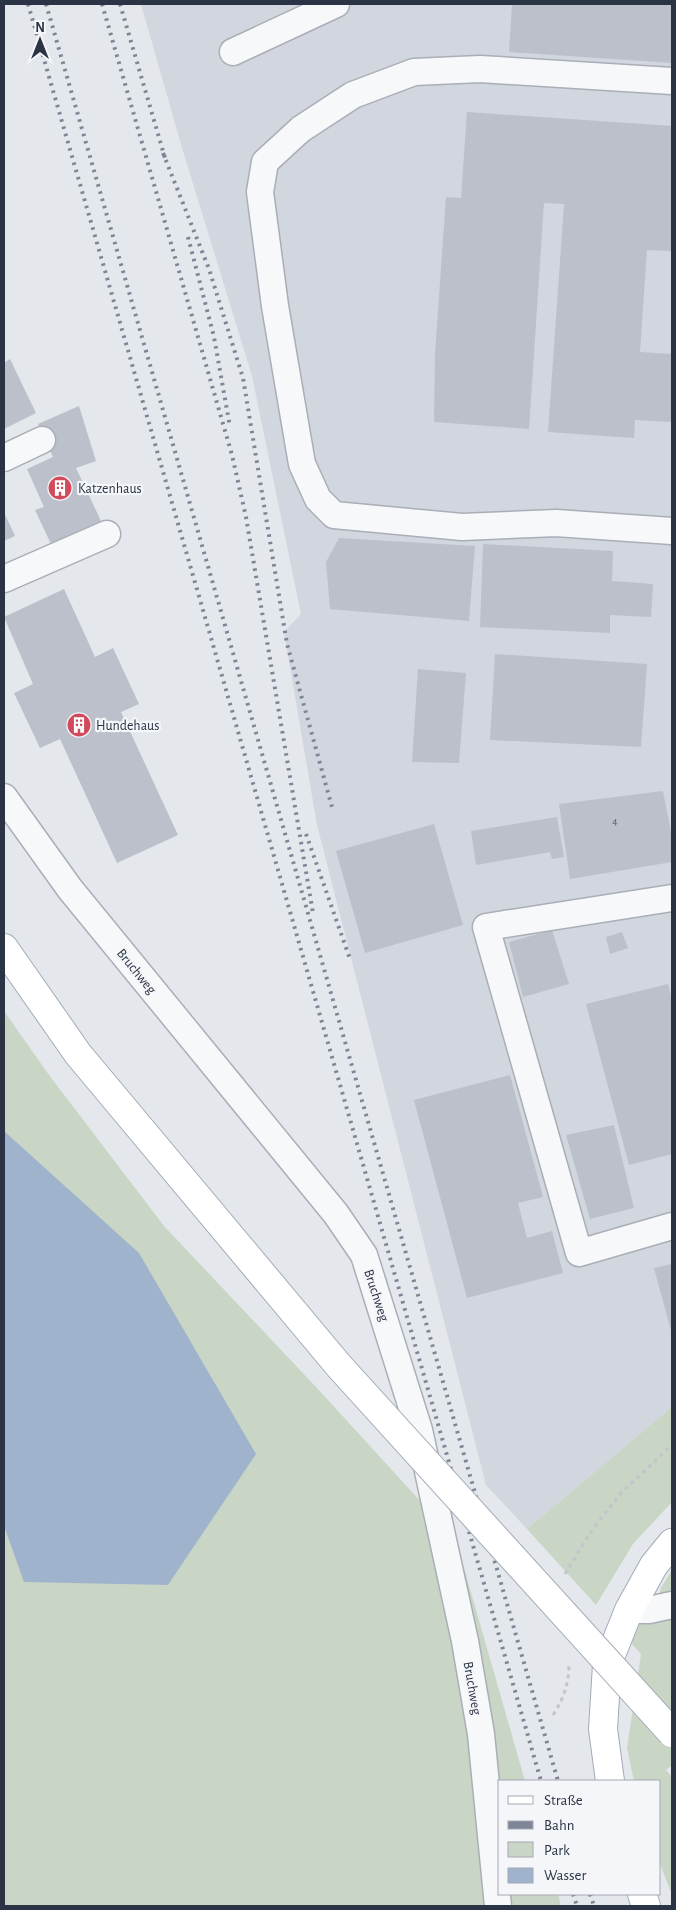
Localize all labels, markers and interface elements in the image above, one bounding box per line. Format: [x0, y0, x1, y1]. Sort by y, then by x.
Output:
north arrow [15, 15, 65, 65]
text: N [35, 21, 45, 35]
building icon: Katzenhaus [47, 475, 73, 501]
place label: Katzenhaus [78, 482, 142, 496]
building icon: Hundehaus [66, 712, 92, 738]
place label: Hundehaus [96, 719, 159, 733]
house number: 4 [612, 816, 618, 827]
street label: Bruchweg [114, 946, 159, 997]
street label: Bruchweg [361, 1268, 391, 1323]
street label: Bruchweg [460, 1660, 484, 1716]
legend [498, 1780, 661, 1895]
text: Straße [544, 1793, 583, 1808]
text: Bahn [544, 1818, 574, 1833]
text: Park [544, 1843, 570, 1858]
text: Wasser [544, 1868, 587, 1883]

